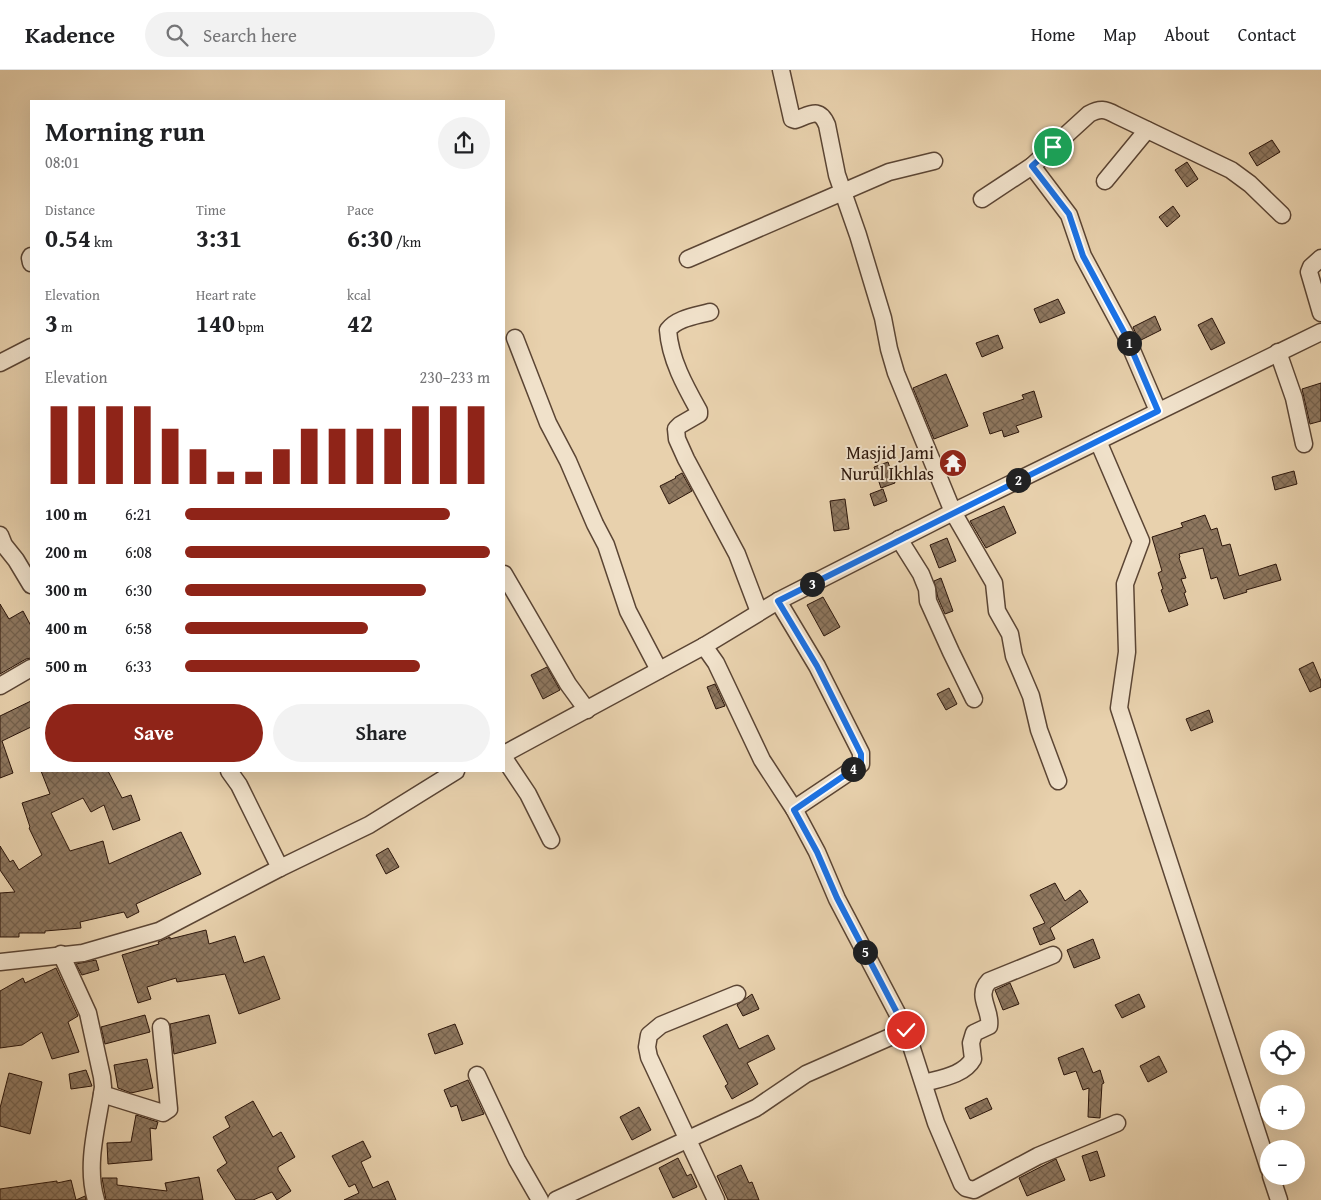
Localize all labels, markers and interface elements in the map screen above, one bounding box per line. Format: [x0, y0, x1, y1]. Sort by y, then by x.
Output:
search box [145, 12, 495, 57]
text: Kadence [25, 17, 115, 52]
icon: search [163, 21, 191, 49]
text: Search here [203, 21, 297, 49]
text: Home [1031, 21, 1075, 48]
text: Map [1103, 21, 1136, 48]
text: About [1164, 21, 1210, 48]
text: Contact [1238, 21, 1296, 48]
text: Morning run [45, 110, 205, 151]
button: share [438, 117, 490, 169]
pin [1032, 126, 1074, 168]
icon: arrive [1039, 133, 1067, 161]
text: 08:01 [45, 150, 80, 174]
text: Distance [45, 200, 95, 220]
text: Time [196, 200, 226, 220]
text: Pace [347, 200, 374, 220]
text: 0.54 [45, 220, 91, 256]
text: 3:31 [196, 220, 242, 256]
text: 6:30 [347, 220, 393, 256]
text: km [91, 232, 113, 252]
text: /km [393, 232, 421, 252]
text: Elevation [45, 285, 100, 305]
text: Heart rate [196, 285, 256, 305]
text: kcal [347, 285, 371, 305]
text: 3 [45, 305, 58, 341]
text: 140 [196, 305, 235, 341]
text: 42 [347, 305, 373, 341]
text: m [58, 317, 72, 337]
text: bpm [235, 317, 264, 337]
pin: 1 [1116, 330, 1142, 356]
text: 1 [1126, 333, 1133, 353]
text: Elevation [45, 365, 108, 389]
text: 230–233 m [420, 365, 490, 389]
place label: Masjid Jami Nurul Ikhlas [841, 439, 934, 487]
temple icon: Masjid Jami Nurul Ikhlas [938, 448, 968, 478]
pin: 2 [1006, 468, 1030, 492]
text: 2 [1015, 470, 1022, 490]
text: 100 m [45, 502, 87, 526]
text: 6:21 [125, 502, 152, 526]
text: 200 m [45, 540, 87, 564]
text: 6:08 [125, 540, 152, 564]
pin: 3 [800, 572, 824, 596]
text: 3 [809, 574, 816, 594]
text: 300 m [45, 578, 87, 602]
text: 6:30 [125, 578, 152, 602]
text: 400 m [45, 616, 87, 640]
text: 6:58 [125, 616, 152, 640]
text: 500 m [45, 654, 87, 678]
text: 6:33 [125, 654, 152, 678]
button: Save [45, 704, 263, 762]
button: Share [273, 704, 490, 762]
pin: 4 [840, 756, 866, 782]
text: 4 [850, 759, 857, 779]
pin: 5 [852, 940, 878, 964]
text: 5 [862, 942, 869, 962]
pin [885, 1009, 927, 1051]
icon: check [892, 1016, 920, 1044]
map controls [1260, 1030, 1305, 1185]
button: locate [1260, 1030, 1305, 1075]
button: + [1260, 1085, 1305, 1130]
button: − [1260, 1140, 1305, 1185]

